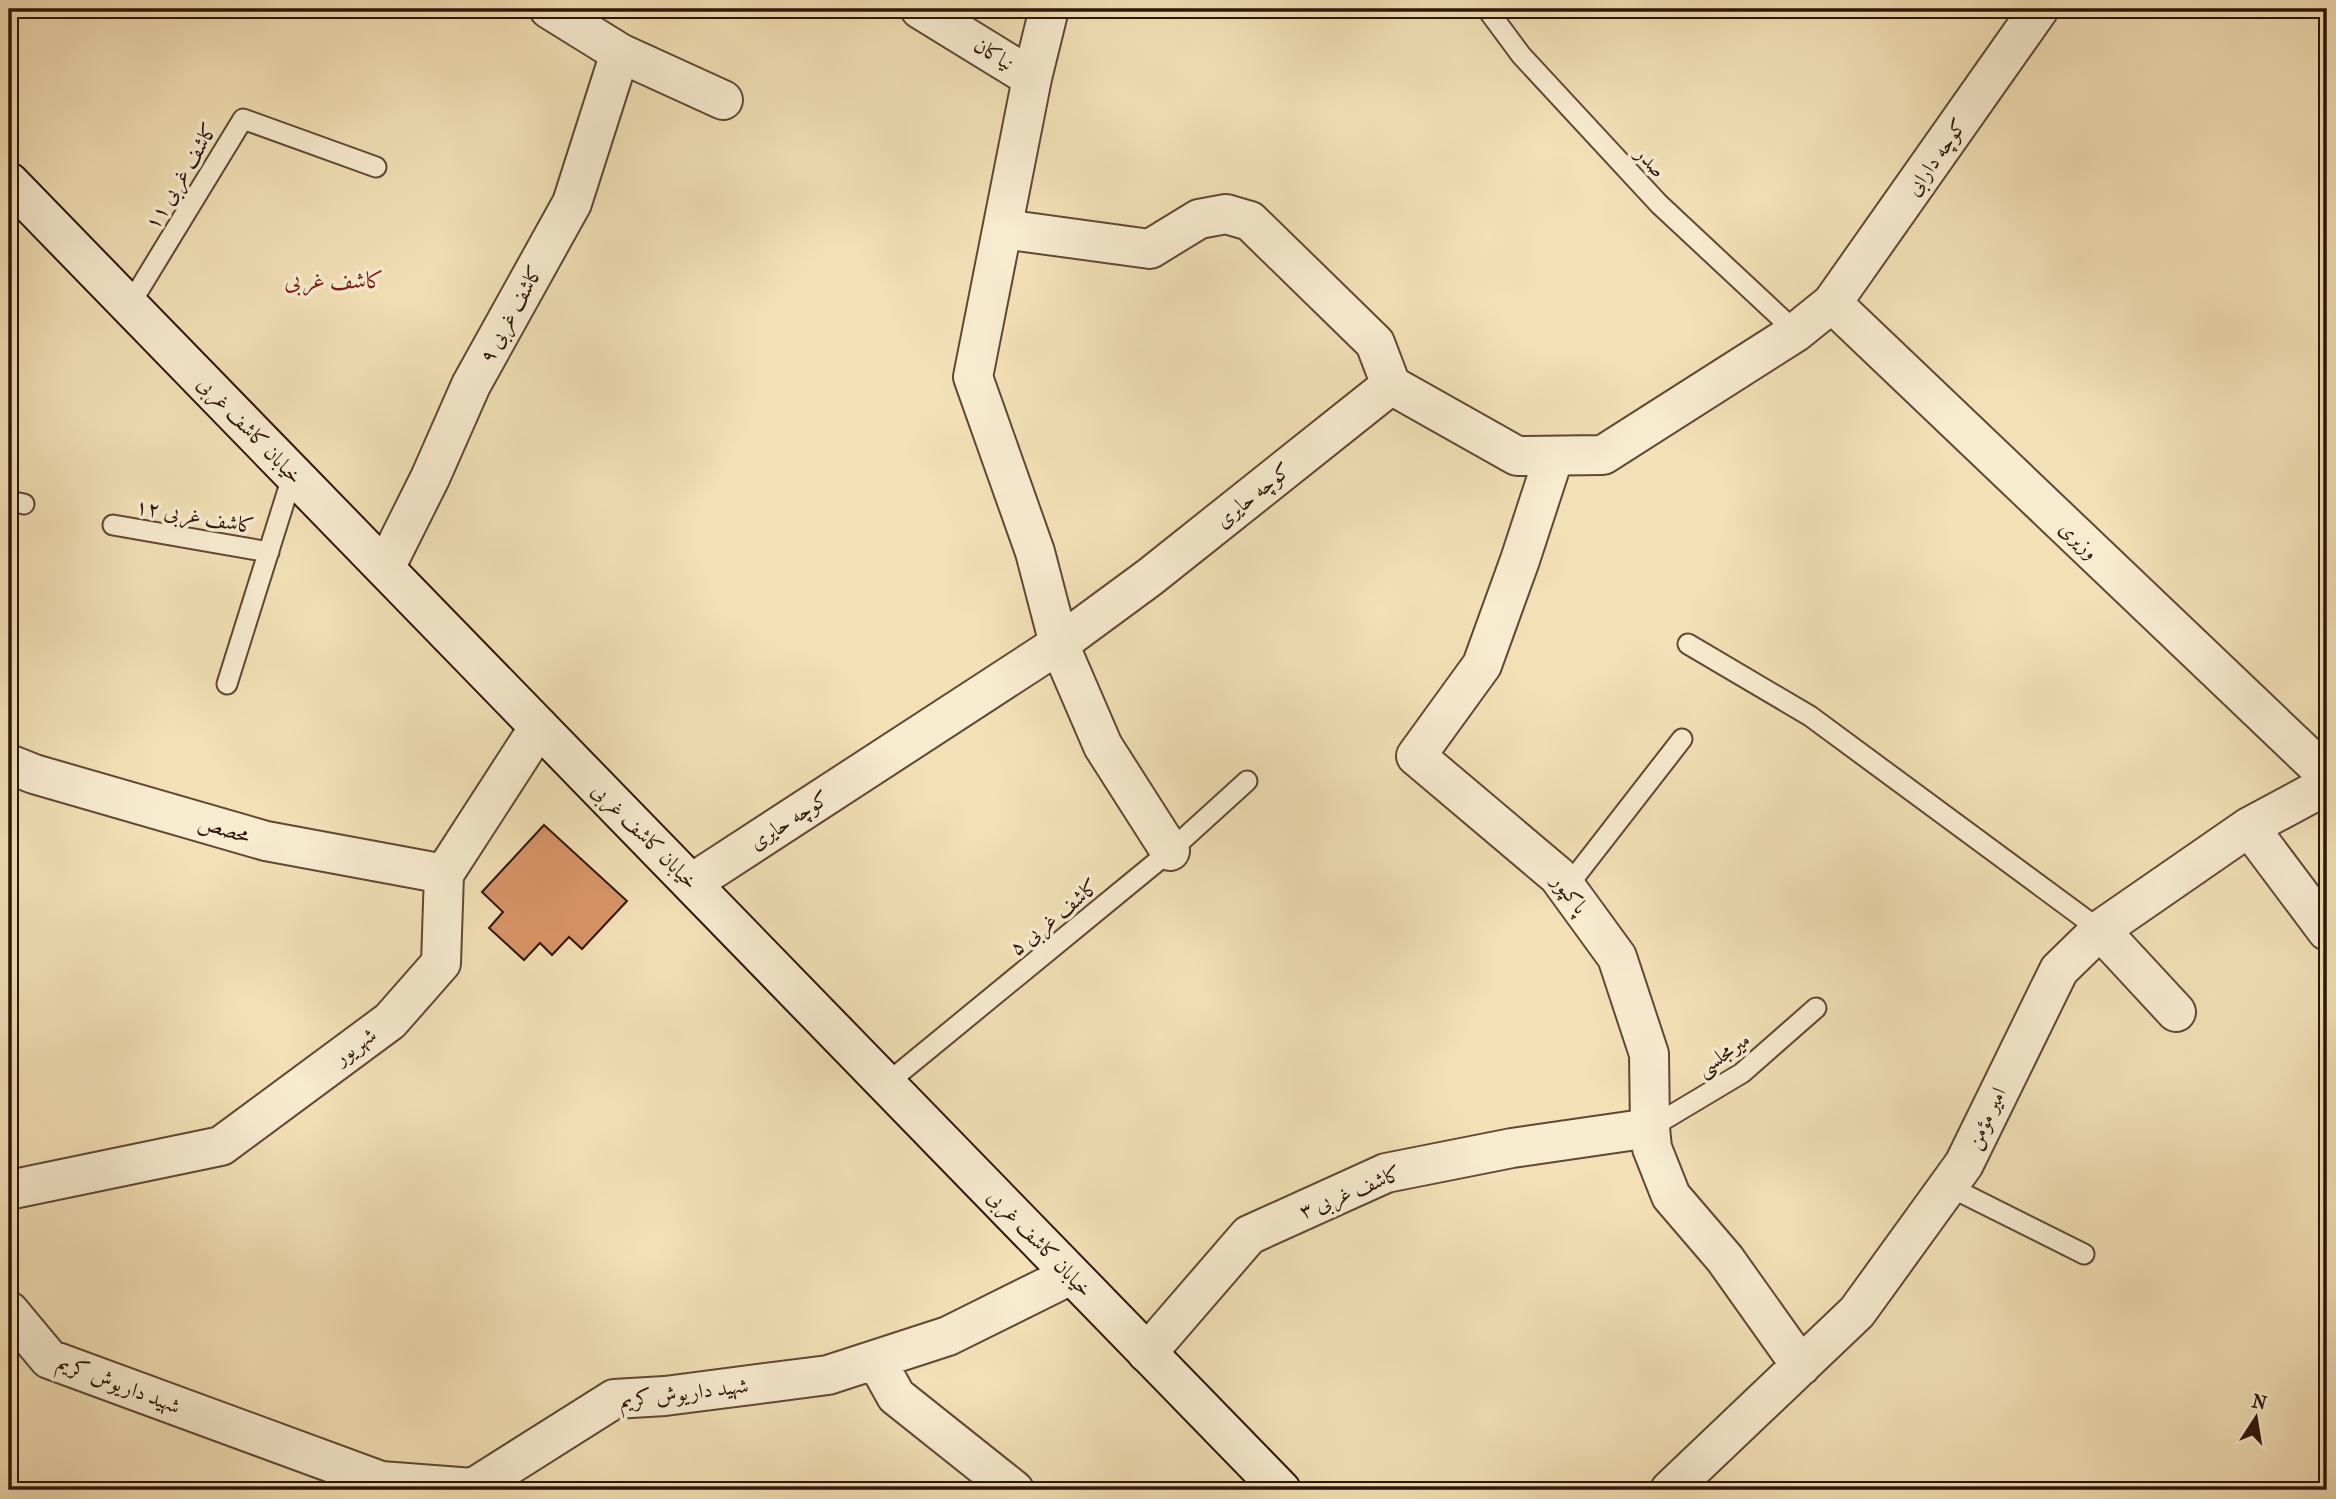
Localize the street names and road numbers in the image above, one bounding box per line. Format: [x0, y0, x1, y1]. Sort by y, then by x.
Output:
street label: نیاکان [970, 33, 1018, 75]
street label: کوچه دارابی [1901, 114, 1974, 202]
street label: کاشف غربی ۱۱ [140, 118, 225, 235]
street label: صدر [1630, 140, 1671, 182]
street label: کاشف غربی ۹ [474, 261, 550, 368]
street label: خیابان کاشف غربی [191, 371, 307, 491]
street label: کوچه حایری [1211, 457, 1297, 534]
street label: کاشف غربی ۱۲ [133, 494, 256, 541]
street label: وزیری [2055, 516, 2103, 564]
street label: خیابان کاشف غربی [585, 778, 703, 896]
street label: کوچه حایری [745, 785, 834, 856]
street label: محصص [195, 810, 253, 850]
street label: پاکپور [1544, 868, 1593, 921]
street label: کاشف غربی ۵ [1005, 874, 1105, 963]
street label: شهریور [328, 1022, 382, 1072]
street label: میرمجلسی [1692, 1027, 1756, 1083]
street label: امیر مؤمن [1961, 1083, 2013, 1153]
street label: کاشف غربی ۳ [1296, 1161, 1406, 1226]
street label: خیابان کاشف غربی [981, 1184, 1097, 1304]
street label: شهید داریوش کریم [52, 1350, 184, 1424]
street label: شهید داریوش کریم [618, 1373, 751, 1419]

